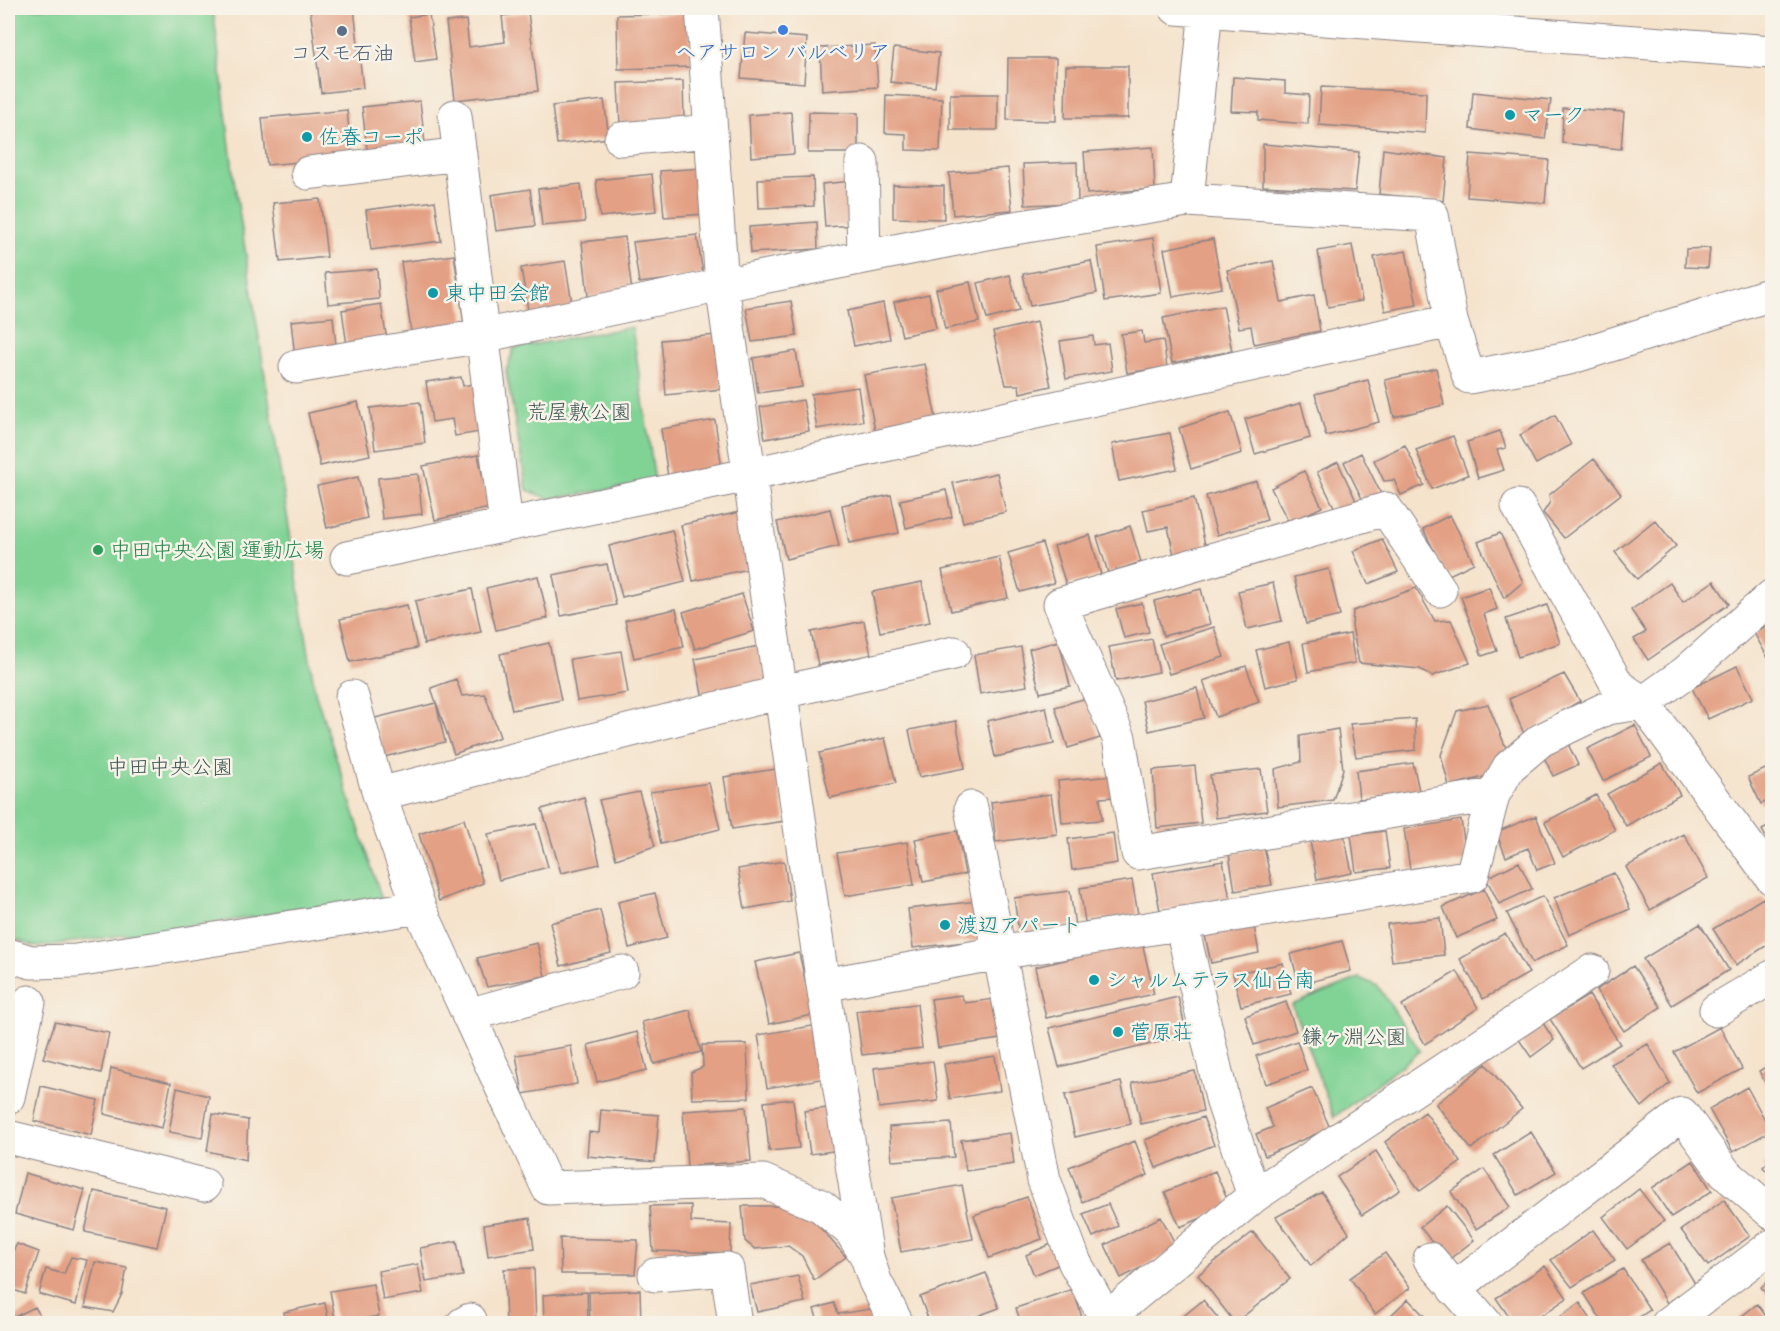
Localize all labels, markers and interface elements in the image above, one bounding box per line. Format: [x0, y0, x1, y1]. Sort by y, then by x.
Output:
marker: ヘアサロン バルべリア [776, 23, 790, 37]
marker: コスモ石油 [335, 24, 349, 38]
place label: コスモ石油 [290, 43, 394, 69]
place label: ヘアサロン バルべリア [676, 43, 890, 68]
place label: マーク [1522, 106, 1585, 131]
marker: マーク [1503, 108, 1517, 122]
place label: 佐春コーポ [319, 126, 424, 153]
marker: 佐春コーポ [300, 130, 314, 144]
place label: 東中田会館 [445, 282, 550, 309]
marker: 東中田会館 [426, 286, 440, 300]
park label: 荒屋敷公園 [527, 402, 632, 428]
place label: 中田中央公園 運動広場 [110, 539, 325, 566]
marker: 中田中央公園 運動広場 [91, 543, 105, 557]
park label: 中田中央公園 [107, 756, 233, 783]
place label: 渡辺アパート [957, 915, 1082, 941]
marker: 渡辺アパート [938, 918, 952, 932]
place label: シャルムテラス仙台南 [1106, 969, 1315, 996]
marker: シャルムテラス仙台南 [1087, 973, 1101, 987]
place label: 菅原荘 [1130, 1021, 1193, 1048]
marker: 菅原荘 [1111, 1025, 1125, 1039]
park label: 鎌ヶ淵公園 [1302, 1027, 1407, 1053]

